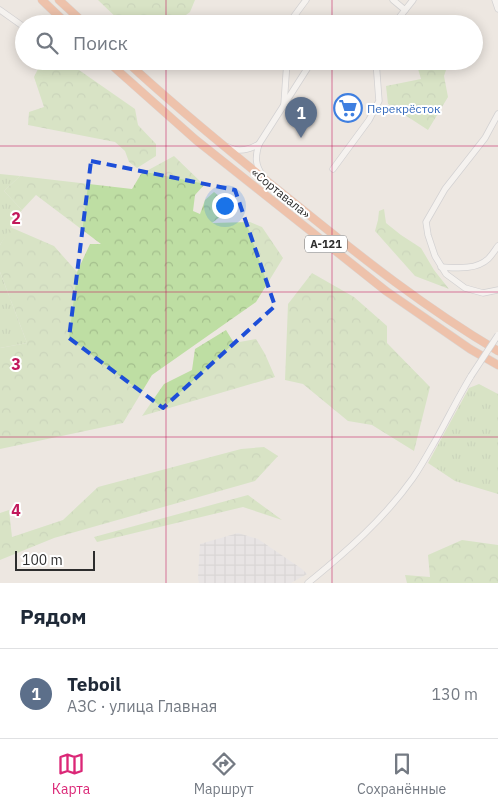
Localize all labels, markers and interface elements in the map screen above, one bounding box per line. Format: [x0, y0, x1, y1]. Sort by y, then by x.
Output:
search box [15, 15, 483, 70]
icon: search [33, 29, 61, 57]
text: Поиск [73, 31, 128, 55]
supermarket icon: Перекрёсток [333, 93, 363, 123]
pin: 1 [285, 97, 317, 138]
place label: Перекрёсток [367, 101, 441, 116]
street label: «Сортавала» [248, 165, 314, 221]
your location [212, 193, 238, 219]
text: 2 [11, 208, 21, 228]
road number: А-121 [305, 235, 347, 252]
text: 3 [11, 354, 21, 374]
text: 4 [11, 500, 21, 520]
scale bar [15, 548, 95, 571]
text: 100 m [22, 551, 63, 569]
text: Рядом [20, 602, 87, 630]
text: Teboil [67, 672, 121, 696]
text: 1 [31, 684, 41, 704]
text: 130 m [431, 684, 478, 704]
text: АЗС · улица Главная [67, 696, 217, 716]
tab: Карта [52, 750, 90, 798]
tab: Маршрут [194, 750, 254, 798]
tab: Сохранённые [357, 750, 446, 798]

